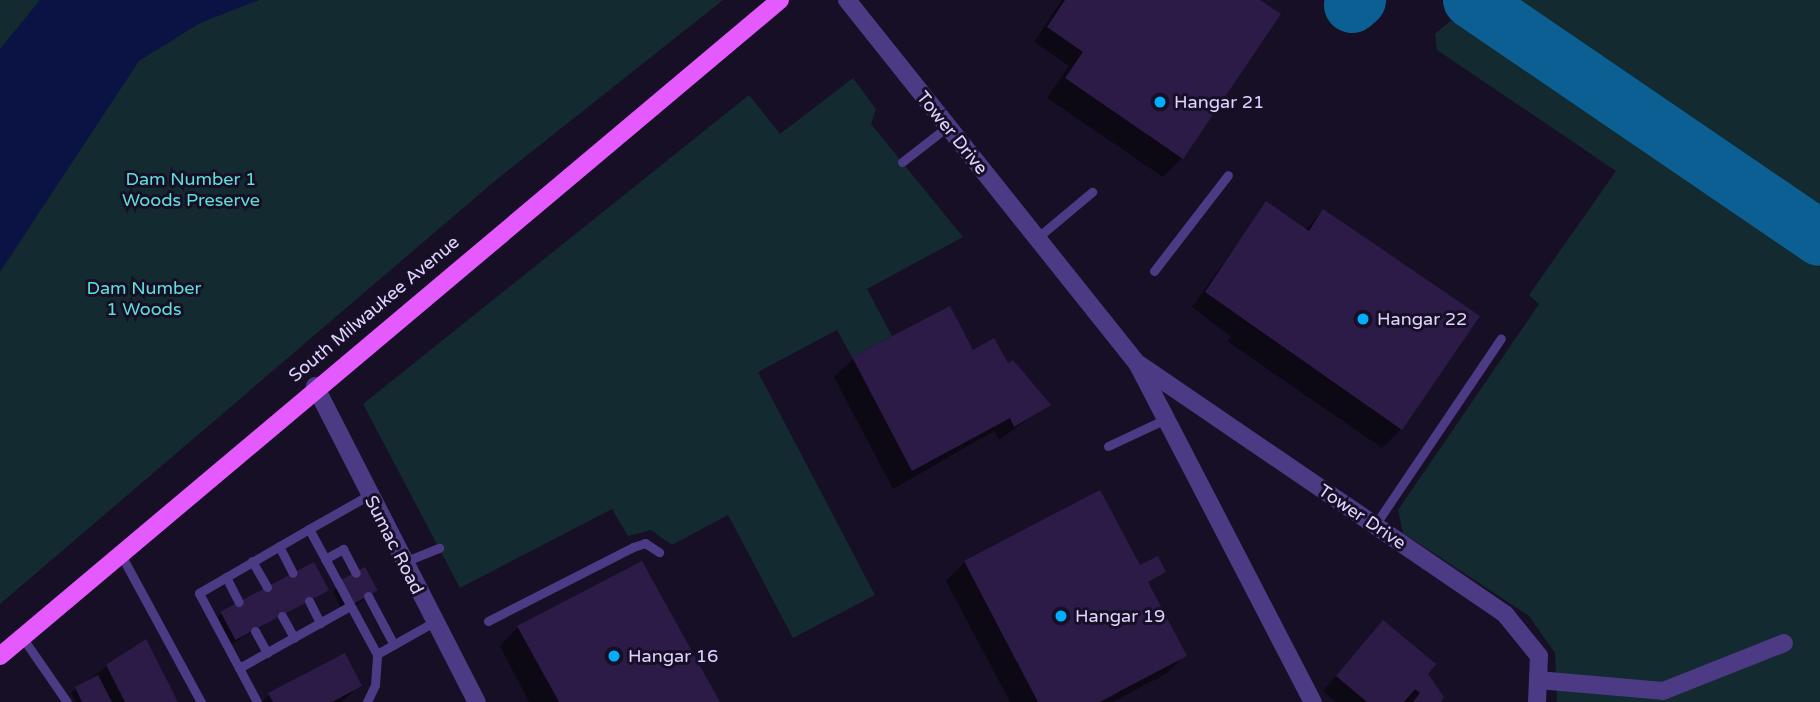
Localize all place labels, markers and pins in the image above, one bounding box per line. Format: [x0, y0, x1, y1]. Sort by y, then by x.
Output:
place label: Hangar 21 [1174, 91, 1264, 113]
marker: Hangar 21 [1152, 94, 1168, 110]
place label: Hangar 22 [1377, 308, 1467, 330]
marker: Hangar 22 [1355, 311, 1371, 327]
place label: Hangar 19 [1075, 605, 1165, 627]
marker: Hangar 19 [1053, 608, 1069, 624]
place label: Hangar 16 [628, 645, 718, 667]
marker: Hangar 16 [606, 648, 622, 664]

